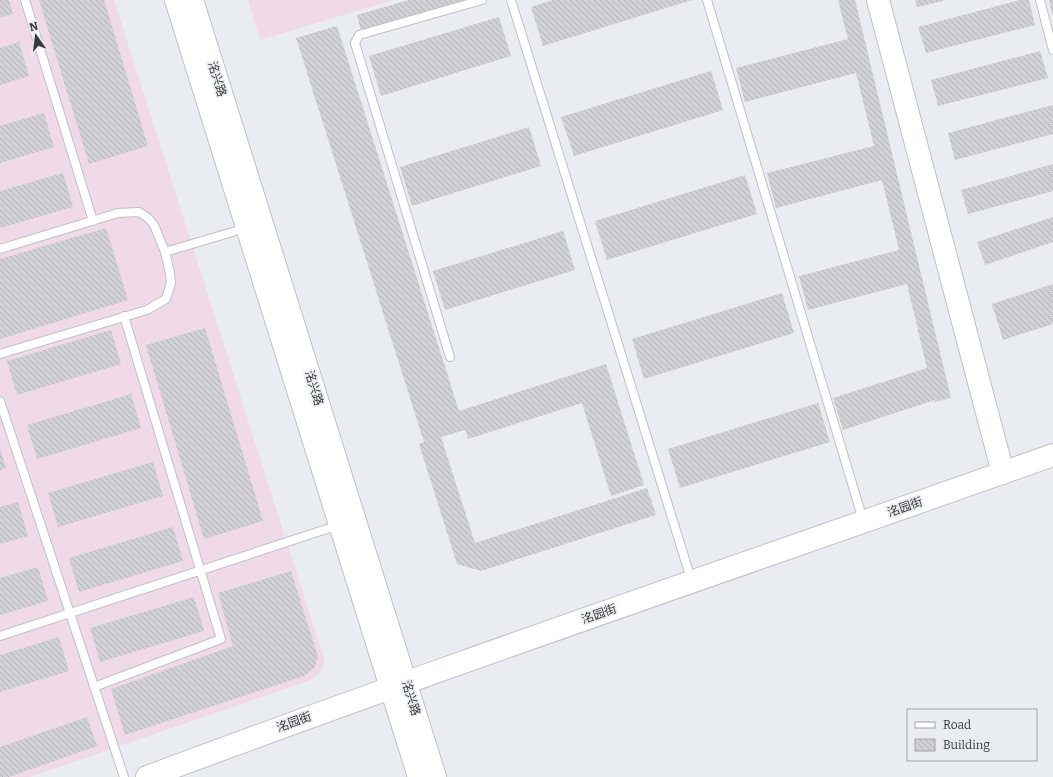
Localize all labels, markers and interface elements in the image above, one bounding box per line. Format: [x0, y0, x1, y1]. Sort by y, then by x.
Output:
north arrow [16, 16, 56, 56]
text: N [28, 19, 40, 34]
street label: 洺兴路 [205, 60, 229, 98]
street label: 洺兴路 [302, 369, 326, 407]
street label: 洺园街 [886, 495, 924, 519]
street label: 洺园街 [580, 602, 618, 626]
street label: 洺兴路 [399, 679, 423, 717]
street label: 洺园街 [275, 709, 313, 735]
legend [907, 709, 1037, 761]
text: Road [943, 718, 971, 732]
text: Building [943, 738, 990, 752]

